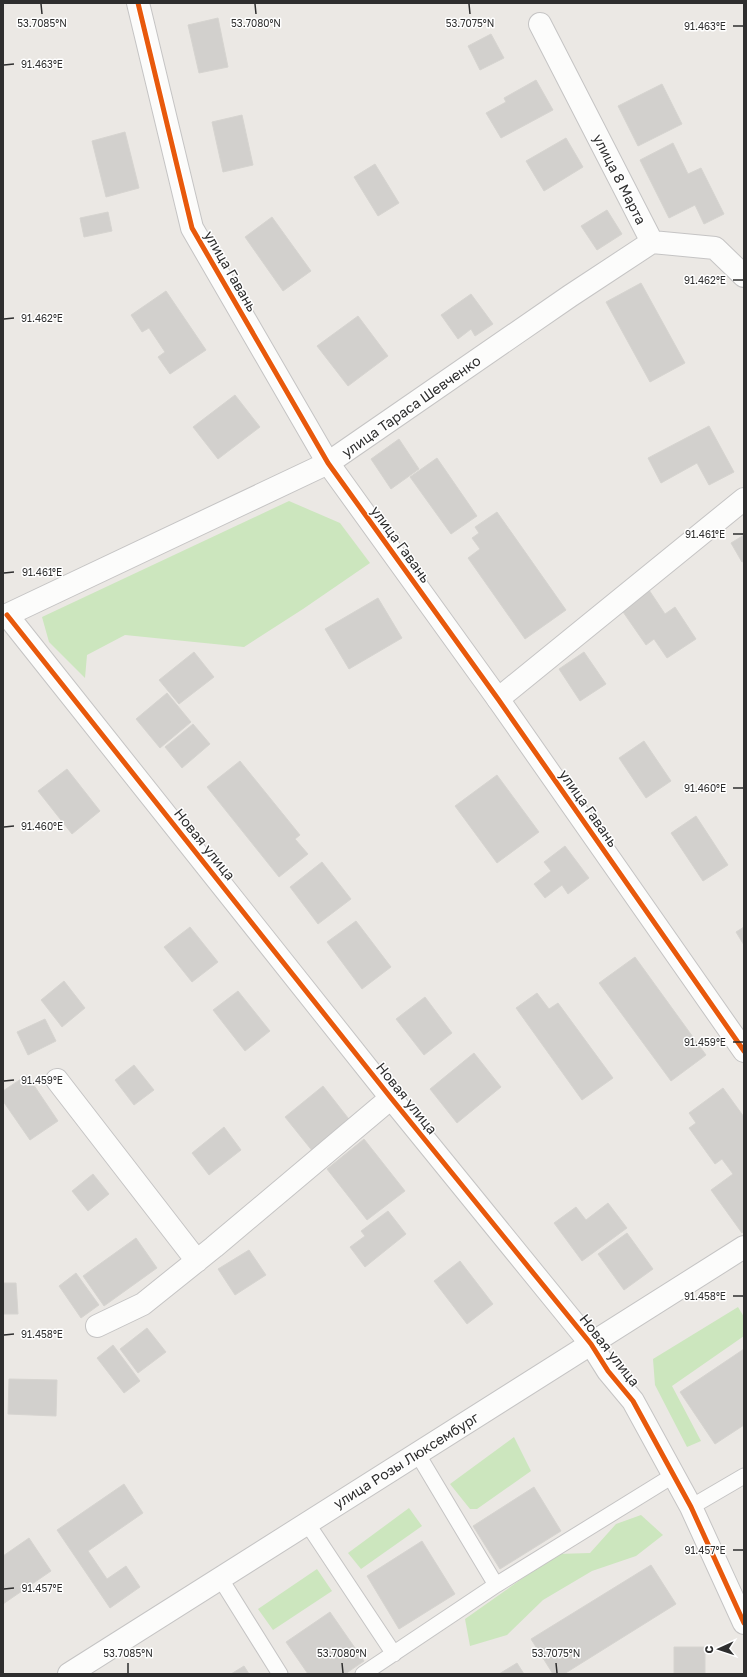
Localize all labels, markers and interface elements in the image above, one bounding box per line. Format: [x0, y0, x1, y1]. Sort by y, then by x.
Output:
text: 53.7085°N [17, 17, 67, 29]
text: 53.7080°N [231, 17, 281, 29]
text: 53.7075°N [446, 17, 494, 29]
text: 91.463°E [684, 20, 726, 32]
text: 91.463°E [21, 58, 63, 70]
street label: улица 8 Марта [590, 131, 650, 227]
street label: улица Гавань [201, 228, 261, 314]
text: 91.462°E [684, 274, 726, 286]
text: 91.462°E [21, 312, 63, 324]
street label: улица Тараса Шевченко [338, 352, 484, 460]
street label: улица Гавань [367, 502, 435, 586]
text: 91.461°E [685, 528, 725, 540]
text: 91.461°E [22, 566, 62, 578]
street label: улица Гавань [556, 766, 622, 850]
text: 91.460°E [684, 782, 726, 794]
street label: Новая улица [171, 805, 239, 883]
text: 91.460°E [21, 820, 63, 832]
text: 91.459°E [684, 1036, 726, 1048]
street label: Новая улица [373, 1059, 441, 1137]
text: 91.459°E [21, 1074, 63, 1086]
text: 91.458°E [684, 1290, 726, 1302]
street label: Новая улица [576, 1310, 644, 1390]
text: 91.458°E [21, 1328, 63, 1340]
street label: улица Розы Люксембург [330, 1408, 482, 1512]
text: 91.457°E [684, 1544, 726, 1556]
text: 91.457°E [21, 1582, 63, 1594]
north arrow [699, 1629, 739, 1669]
text: С [702, 1645, 715, 1654]
text: 53.7085°N [103, 1647, 153, 1659]
text: 53.7080°N [317, 1647, 367, 1659]
text: 53.7075°N [532, 1647, 580, 1659]

